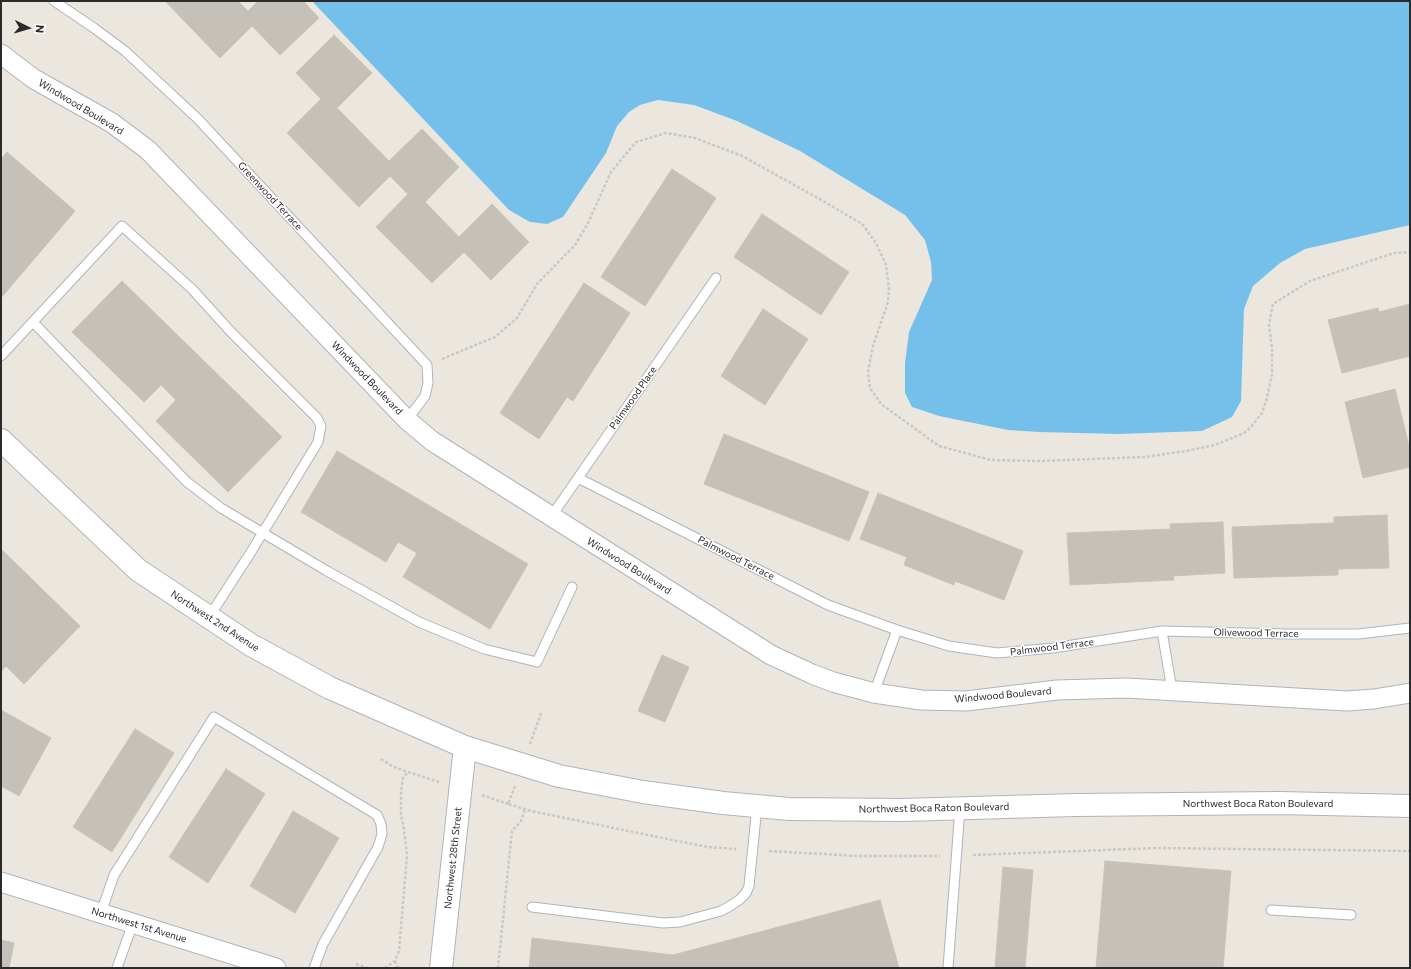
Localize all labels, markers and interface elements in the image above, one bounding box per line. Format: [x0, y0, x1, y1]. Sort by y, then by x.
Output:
north arrow [8, 8, 48, 48]
text: N [34, 24, 47, 34]
street label: Windwood Boulevard [36, 77, 126, 137]
street label: Greenwood Terrace [235, 159, 305, 233]
street label: Windwood Boulevard [329, 339, 405, 417]
street label: Palmwood Place [607, 364, 659, 432]
street label: Palmwood Terrace [696, 534, 776, 582]
street label: Windwood Boulevard [585, 535, 673, 597]
street label: Northwest 2nd Avenue [168, 588, 262, 654]
street label: Olivewood Terrace [1213, 626, 1299, 640]
street label: Palmwood Terrace [1009, 636, 1095, 658]
street label: Windwood Boulevard [954, 685, 1052, 705]
street label: Northwest Boca Raton Boulevard [1183, 798, 1333, 810]
street label: Northwest Boca Raton Boulevard [859, 801, 1009, 815]
street label: Northwest 28th Street [442, 806, 464, 910]
street label: Northwest 1st Avenue [90, 905, 188, 945]

